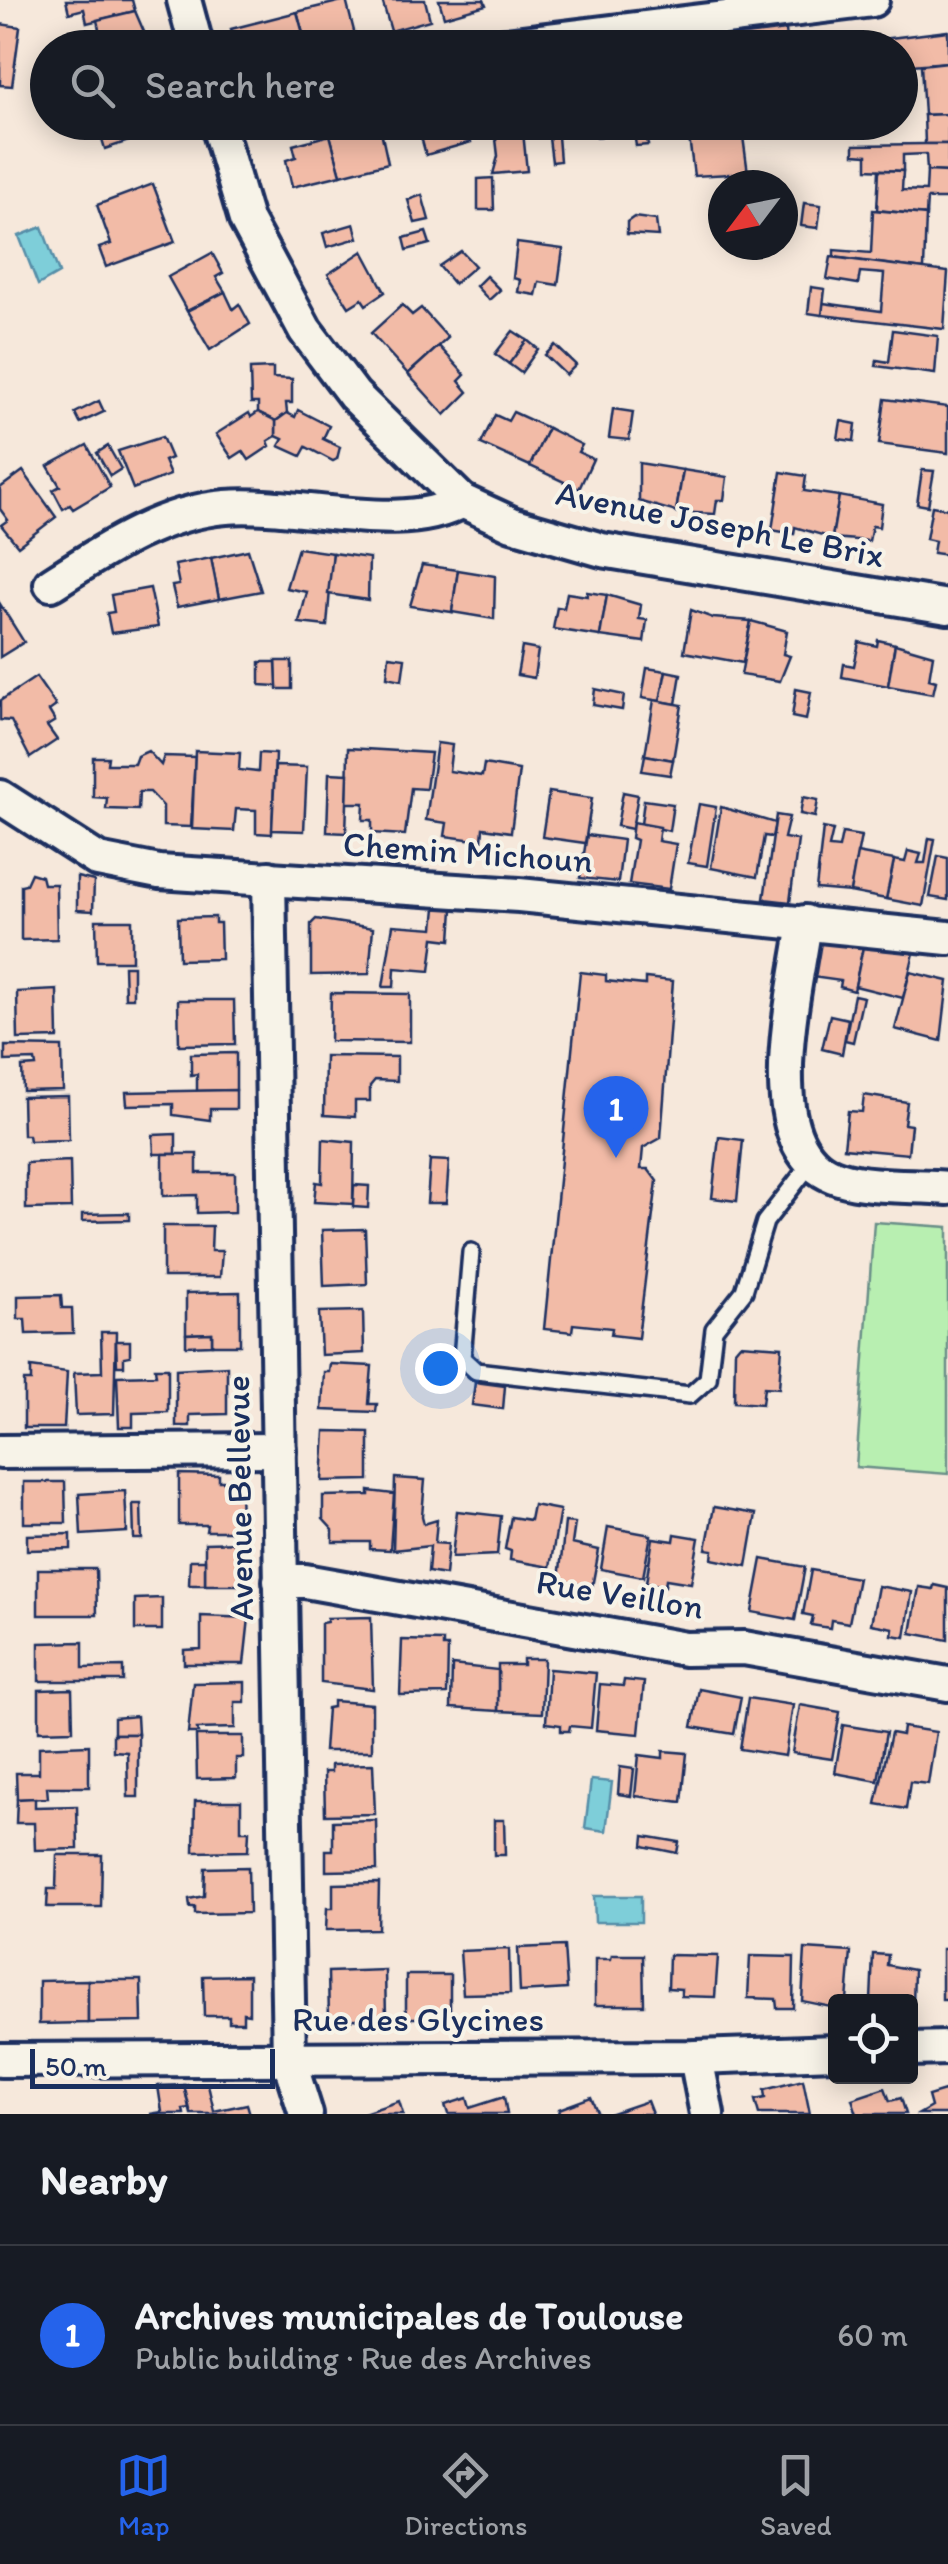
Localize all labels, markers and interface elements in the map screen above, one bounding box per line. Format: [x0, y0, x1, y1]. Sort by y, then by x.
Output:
search box [30, 30, 918, 140]
icon: search [65, 58, 120, 113]
text: Search here [145, 62, 336, 108]
north arrow [708, 170, 798, 260]
street label: Avenue Joseph Le Brix [553, 472, 888, 577]
street label: Chemin Michoun [342, 822, 595, 882]
pin: 1 [584, 1076, 648, 1158]
your location [415, 1343, 466, 1394]
street label: Avenue Bellevue [216, 1375, 262, 1621]
street label: Rue Veillon [533, 1560, 707, 1628]
map controls [828, 1994, 918, 2084]
button: locate [828, 1994, 918, 2084]
street label: Rue des Glycines [292, 1998, 544, 2040]
scale bar [30, 2044, 275, 2088]
text: 50 m [45, 2049, 107, 2083]
text: Nearby [40, 2154, 167, 2205]
text: Archives municipales de Toulouse [135, 2293, 683, 2339]
text: 1 [65, 2316, 80, 2354]
text: 60 m [837, 2316, 908, 2354]
text: Public building · Rue des Archives [135, 2339, 592, 2377]
tab: Map [116, 2448, 171, 2542]
tab: Directions [404, 2448, 527, 2542]
tab: Saved [760, 2448, 832, 2542]

